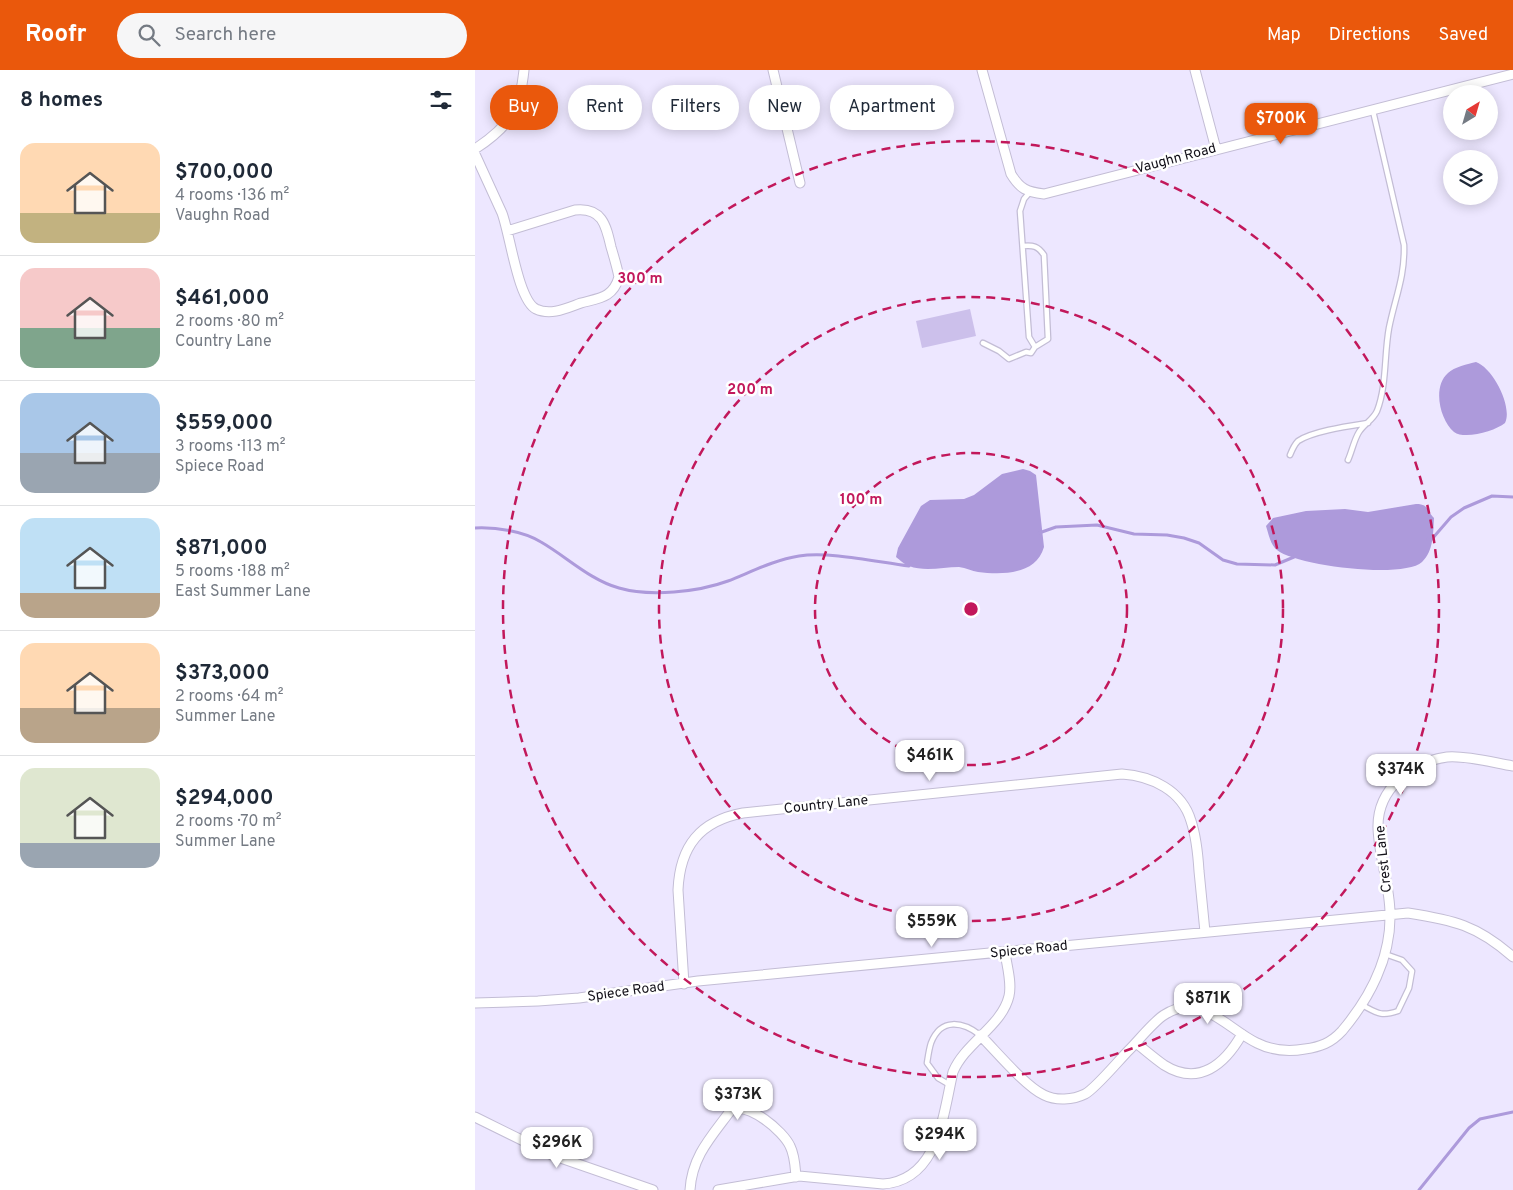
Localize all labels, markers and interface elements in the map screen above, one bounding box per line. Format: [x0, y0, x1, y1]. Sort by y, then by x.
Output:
search box [117, 13, 467, 58]
text: Roofr [25, 20, 87, 50]
icon: search [135, 21, 163, 49]
text: Search here [175, 23, 276, 47]
text: Map [1267, 24, 1301, 47]
text: Directions [1329, 24, 1411, 47]
text: Saved [1439, 24, 1488, 47]
chip: Buy [490, 85, 558, 130]
chip: Rent [568, 85, 642, 130]
chip: Filters [652, 85, 739, 130]
chip: New [749, 85, 820, 130]
chip: Apartment [830, 85, 954, 130]
north arrow [1443, 85, 1497, 140]
map controls [1443, 85, 1498, 205]
icon: filters [427, 86, 455, 114]
text: 8 homes [20, 87, 103, 114]
pin: $700K [1246, 102, 1316, 145]
text: $700K [1256, 109, 1306, 129]
street label: Vaughn Road [1134, 140, 1218, 178]
button: layers [1443, 150, 1498, 205]
text: $700,000 [175, 159, 273, 186]
icon: home [60, 163, 120, 223]
text: 4 rooms · 136 m² [175, 186, 289, 206]
text: Vaughn Road [175, 206, 270, 226]
text: 300 m [617, 270, 663, 289]
text: $461,000 [175, 285, 270, 312]
icon: home [60, 288, 120, 348]
text: 2 rooms · 80 m² [175, 312, 284, 332]
text: Country Lane [175, 332, 272, 352]
text: 200 m [727, 381, 773, 400]
text: $559,000 [175, 410, 273, 437]
icon: home [60, 413, 120, 473]
text: 3 rooms · 113 m² [175, 437, 286, 457]
text: Spiece Road [175, 457, 264, 477]
text: 100 m [840, 491, 882, 510]
text: $871,000 [175, 535, 267, 562]
icon: home [60, 538, 120, 598]
text: 5 rooms · 188 m² [175, 562, 290, 582]
text: East Summer Lane [175, 582, 311, 602]
centre of rings [962, 600, 980, 618]
text: $373,000 [175, 660, 270, 687]
icon: home [60, 663, 120, 723]
text: 2 rooms · 64 m² [175, 687, 284, 707]
text: Summer Lane [175, 707, 275, 727]
pin: $461K [895, 740, 965, 782]
text: $461K [906, 746, 954, 766]
pin: $374K [1366, 754, 1436, 796]
text: $374K [1377, 760, 1425, 780]
text: $294,000 [175, 785, 274, 812]
icon: home [60, 788, 120, 848]
street label: Country Lane [783, 792, 869, 818]
text: 2 rooms · 70 m² [175, 812, 282, 832]
street label: Crest Lane [1372, 825, 1396, 893]
text: Summer Lane [175, 832, 275, 852]
pin: $559K [897, 906, 967, 948]
text: $559K [907, 912, 957, 932]
street label: Spiece Road [989, 937, 1069, 963]
street label: Spiece Road [586, 978, 666, 1006]
pin: $871K [1173, 982, 1243, 1025]
text: $871K [1185, 989, 1231, 1009]
pin: $373K [703, 1078, 773, 1121]
text: $373K [714, 1085, 762, 1105]
pin: $294K [905, 1118, 975, 1161]
text: $294K [915, 1125, 965, 1145]
pin: $296K [522, 1126, 592, 1169]
text: $296K [532, 1133, 582, 1153]

